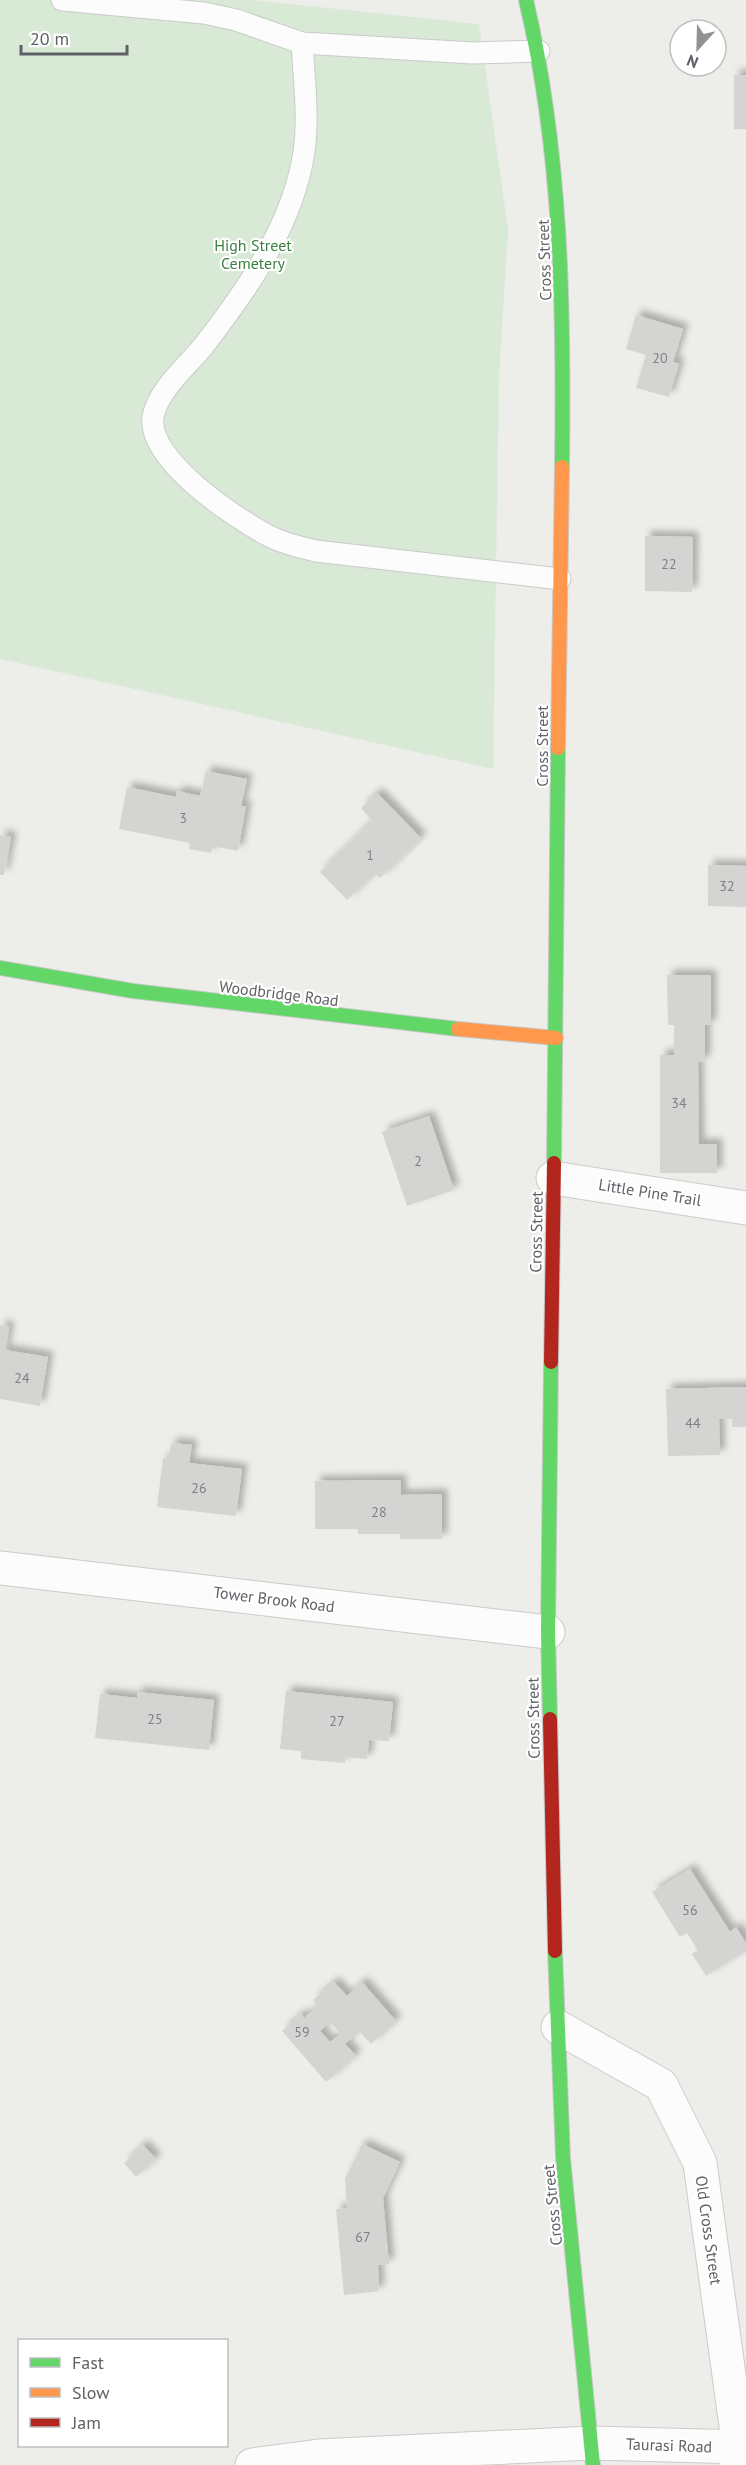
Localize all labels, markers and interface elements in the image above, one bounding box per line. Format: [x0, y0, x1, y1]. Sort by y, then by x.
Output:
scale bar [21, 18, 128, 56]
north arrow [668, 18, 728, 78]
text: 20 m [30, 27, 69, 50]
text: N [684, 51, 701, 73]
street label: Cross Street [533, 218, 555, 301]
park label: High Street Cemetery [214, 235, 292, 273]
house number: 20 [652, 349, 668, 367]
house number: 22 [661, 555, 677, 573]
street label: Cross Street [532, 705, 552, 787]
house number: 3 [179, 809, 187, 827]
house number: 1 [366, 846, 374, 864]
house number: 32 [719, 877, 735, 895]
street label: Woodbridge Road [218, 976, 340, 1010]
house number: 34 [671, 1094, 687, 1112]
house number: 2 [414, 1152, 422, 1170]
street label: Little Pine Trail [597, 1174, 703, 1210]
street label: Cross Street [525, 1191, 547, 1273]
house number: 24 [14, 1369, 30, 1387]
house number: 44 [685, 1414, 701, 1432]
house number: 26 [191, 1479, 207, 1497]
house number: 28 [371, 1503, 387, 1521]
street label: Tower Brook Road [212, 1582, 336, 1616]
street label: Cross Street [522, 1677, 544, 1759]
house number: 25 [147, 1710, 163, 1728]
house number: 27 [329, 1712, 345, 1730]
house number: 56 [682, 1901, 698, 1919]
house number: 59 [294, 2023, 310, 2041]
street label: Cross Street [538, 2163, 566, 2247]
street label: Old Cross Street [691, 2174, 727, 2286]
house number: 67 [355, 2228, 371, 2246]
legend [18, 2339, 228, 2447]
text: Fast [72, 2351, 104, 2374]
text: Slow [72, 2381, 110, 2404]
text: Jam [71, 2411, 101, 2434]
street label: Taurasi Road [626, 2433, 712, 2457]

